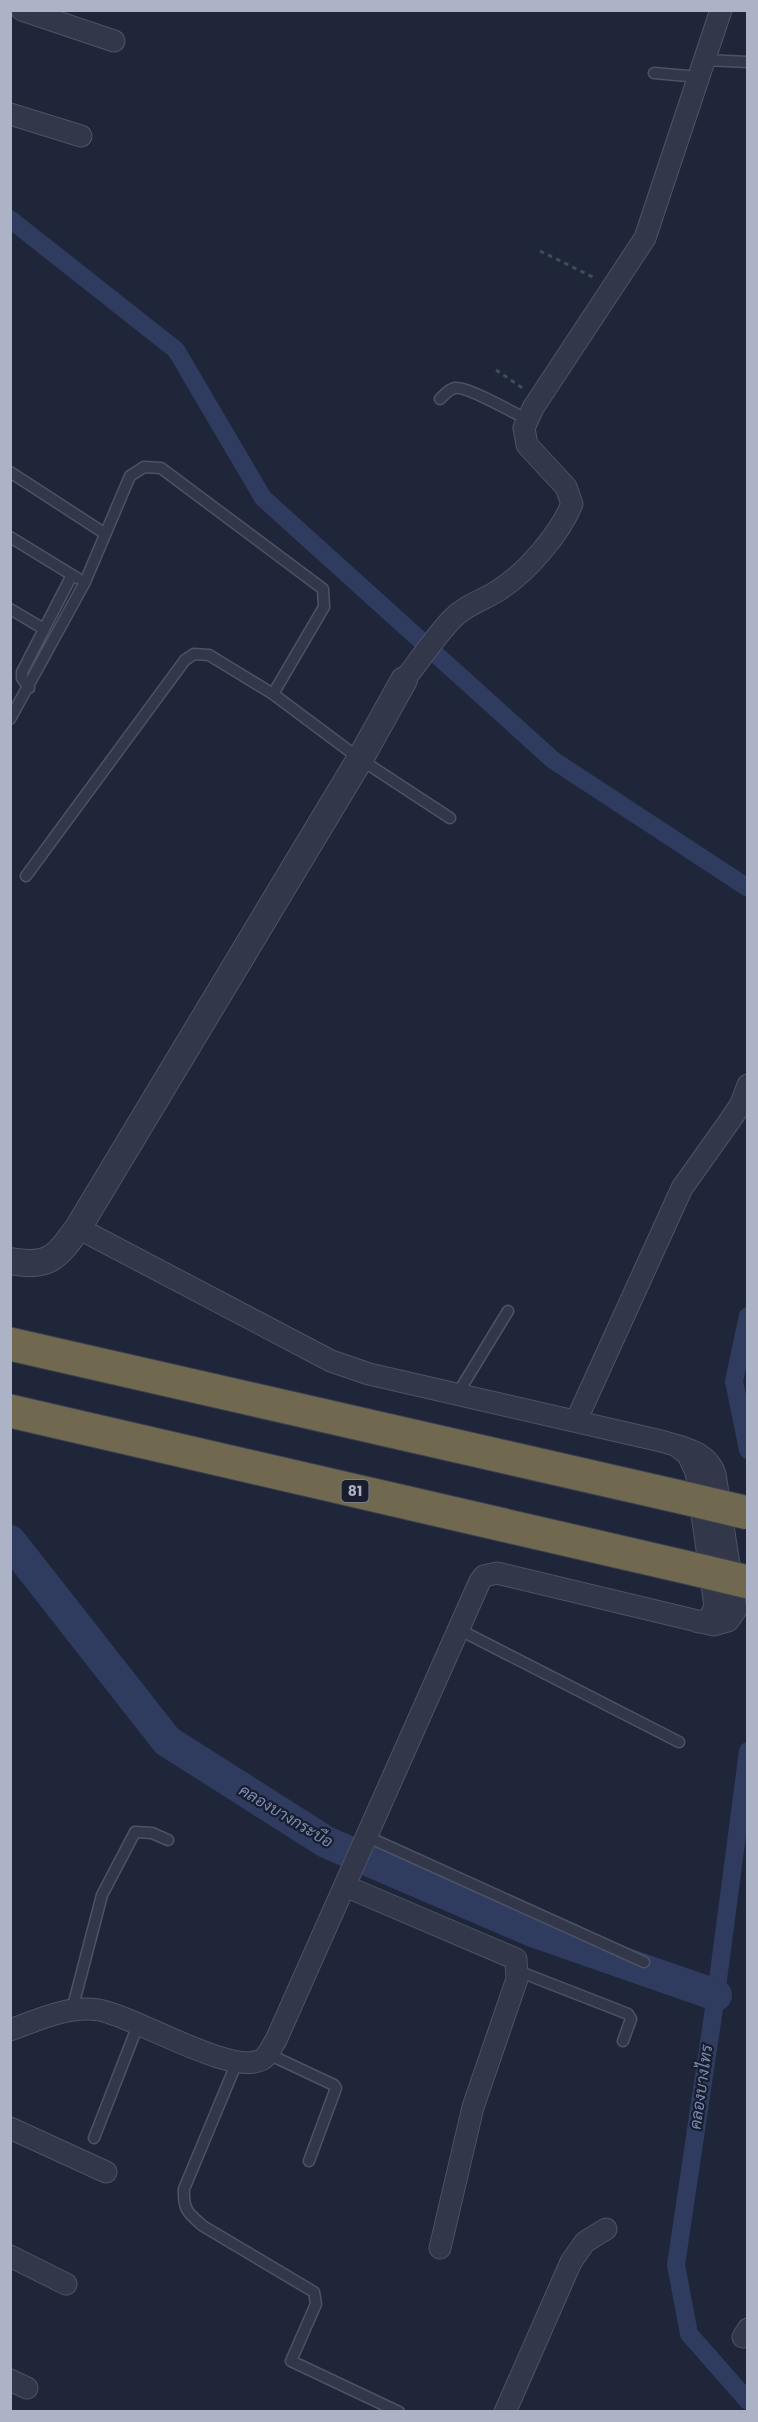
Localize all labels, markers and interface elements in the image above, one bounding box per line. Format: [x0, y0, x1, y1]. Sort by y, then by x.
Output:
road number: 81 [342, 1480, 368, 1502]
water label: คลองบางกระบือ [235, 1779, 337, 1853]
water label: คลองบางไทร [684, 2042, 719, 2131]

